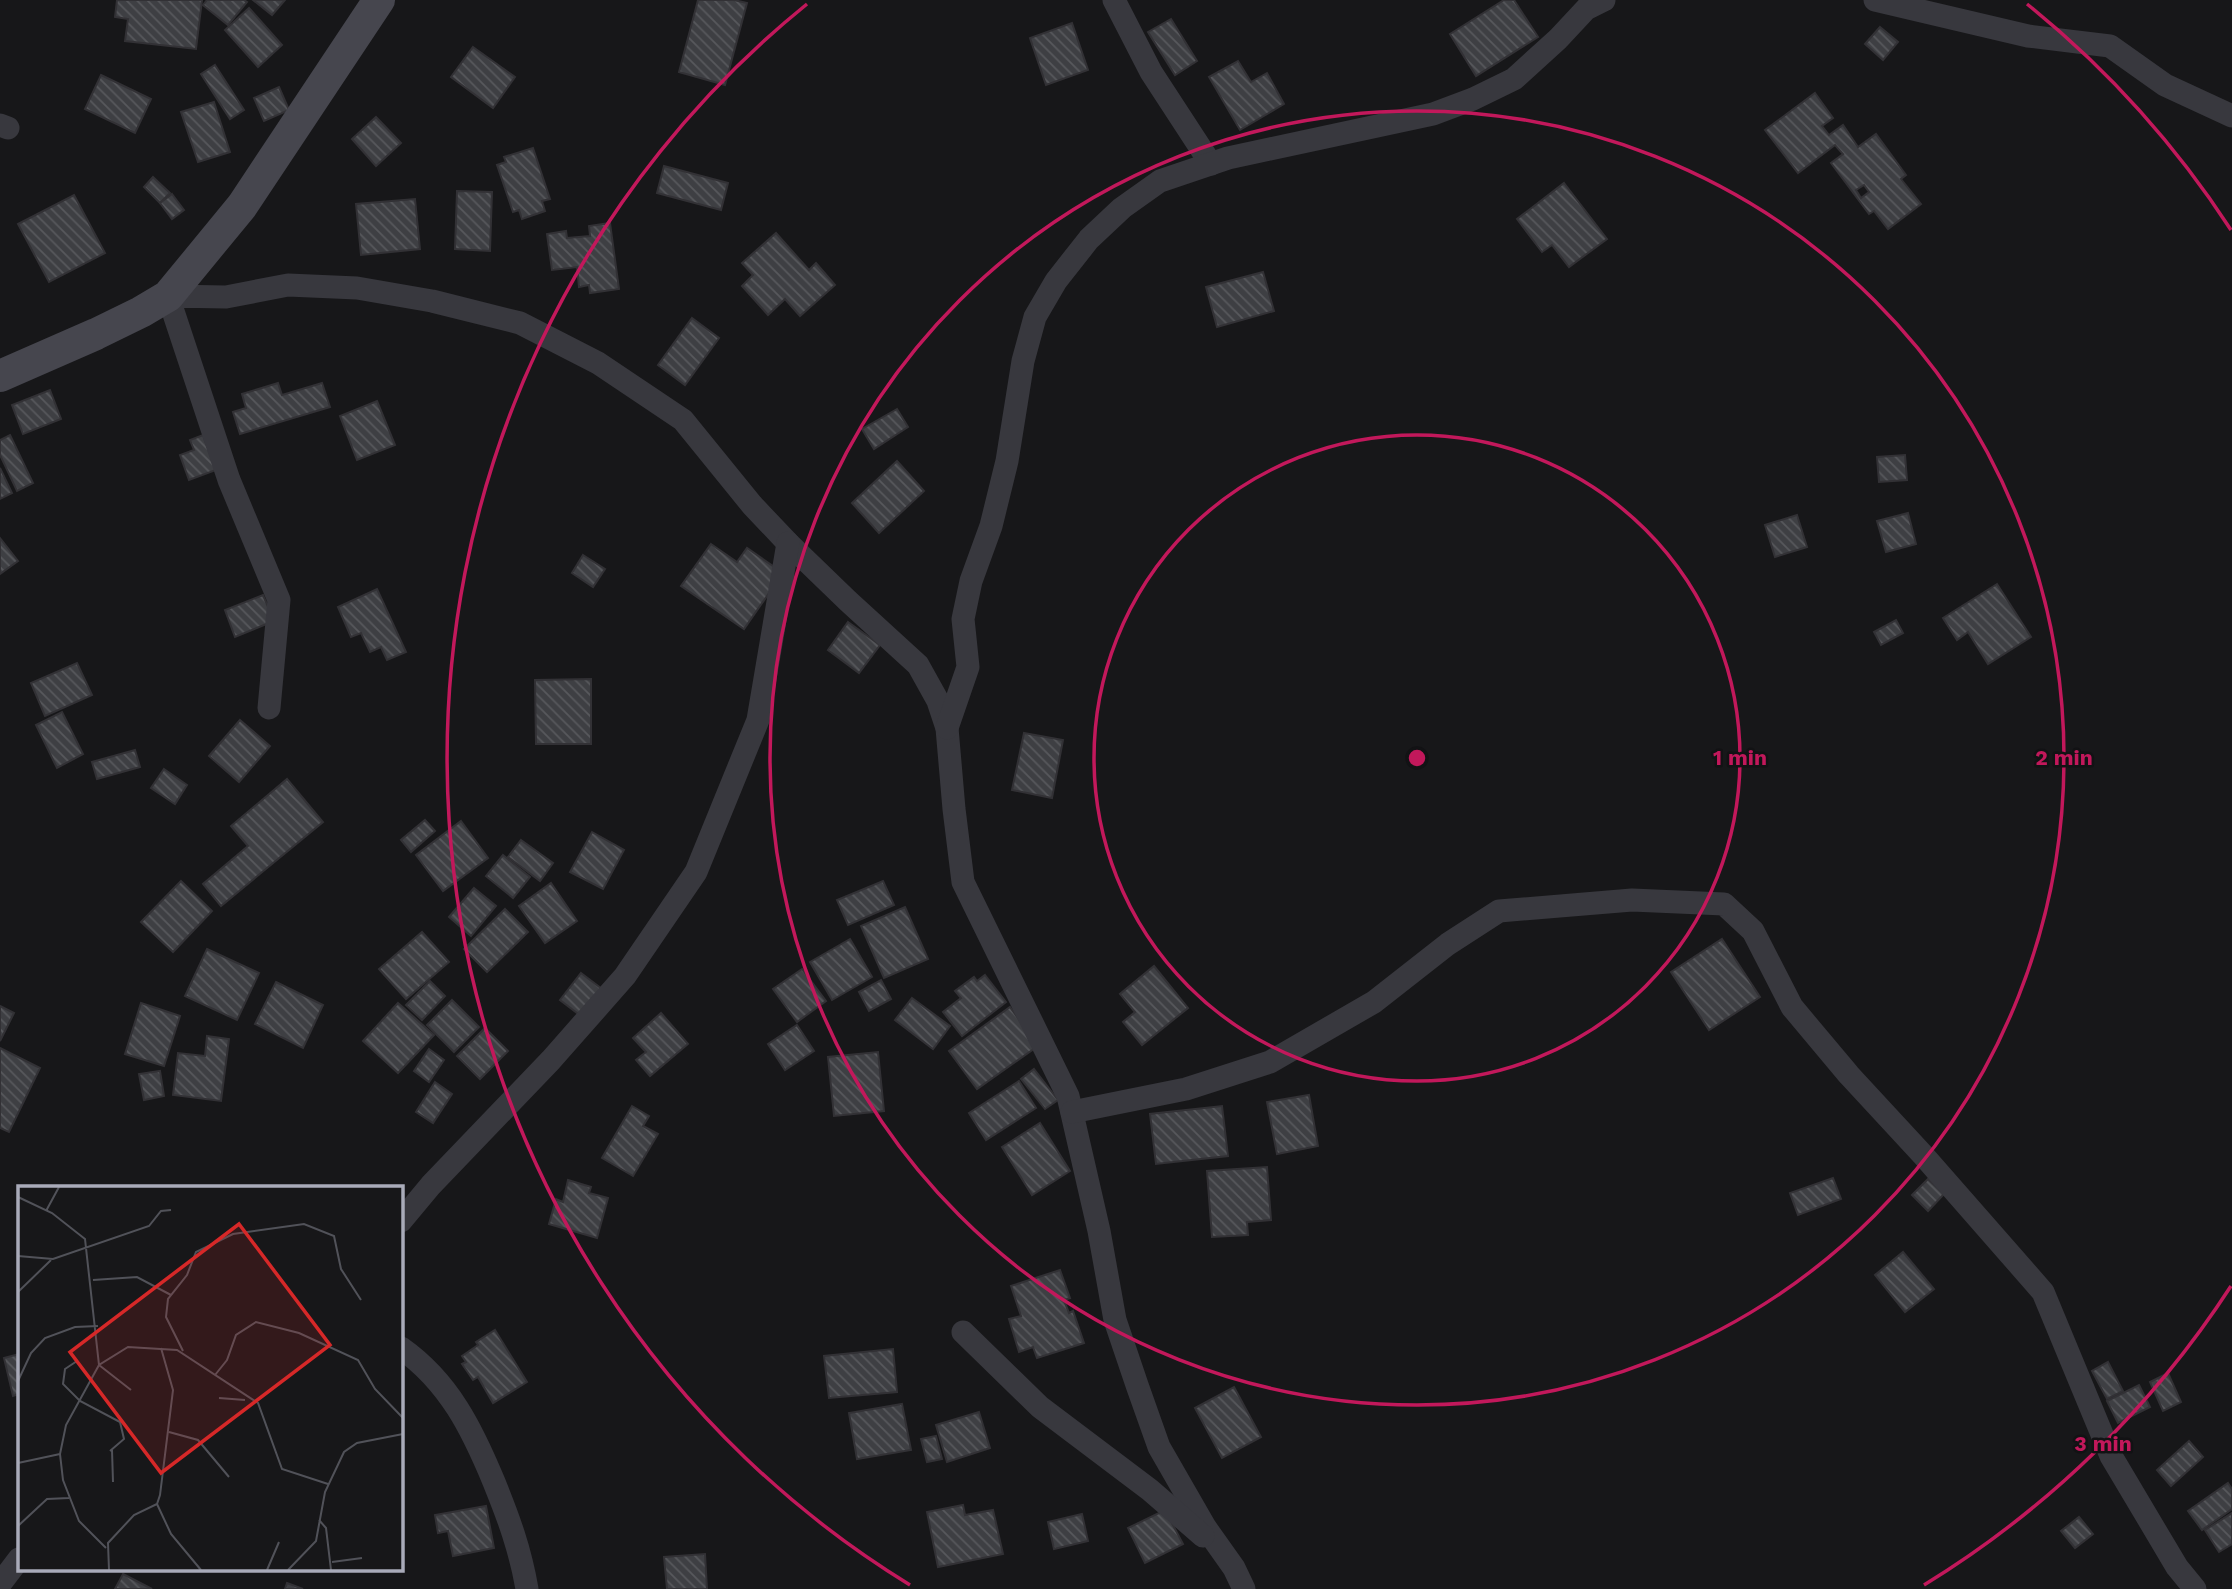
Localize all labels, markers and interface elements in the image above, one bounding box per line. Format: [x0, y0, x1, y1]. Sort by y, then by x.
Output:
text: 1 min [1713, 745, 1767, 770]
text: 2 min [2035, 745, 2093, 770]
centre of rings [1405, 746, 1429, 770]
inset map [18, 1186, 402, 1572]
text: 3 min [2074, 1431, 2132, 1456]

